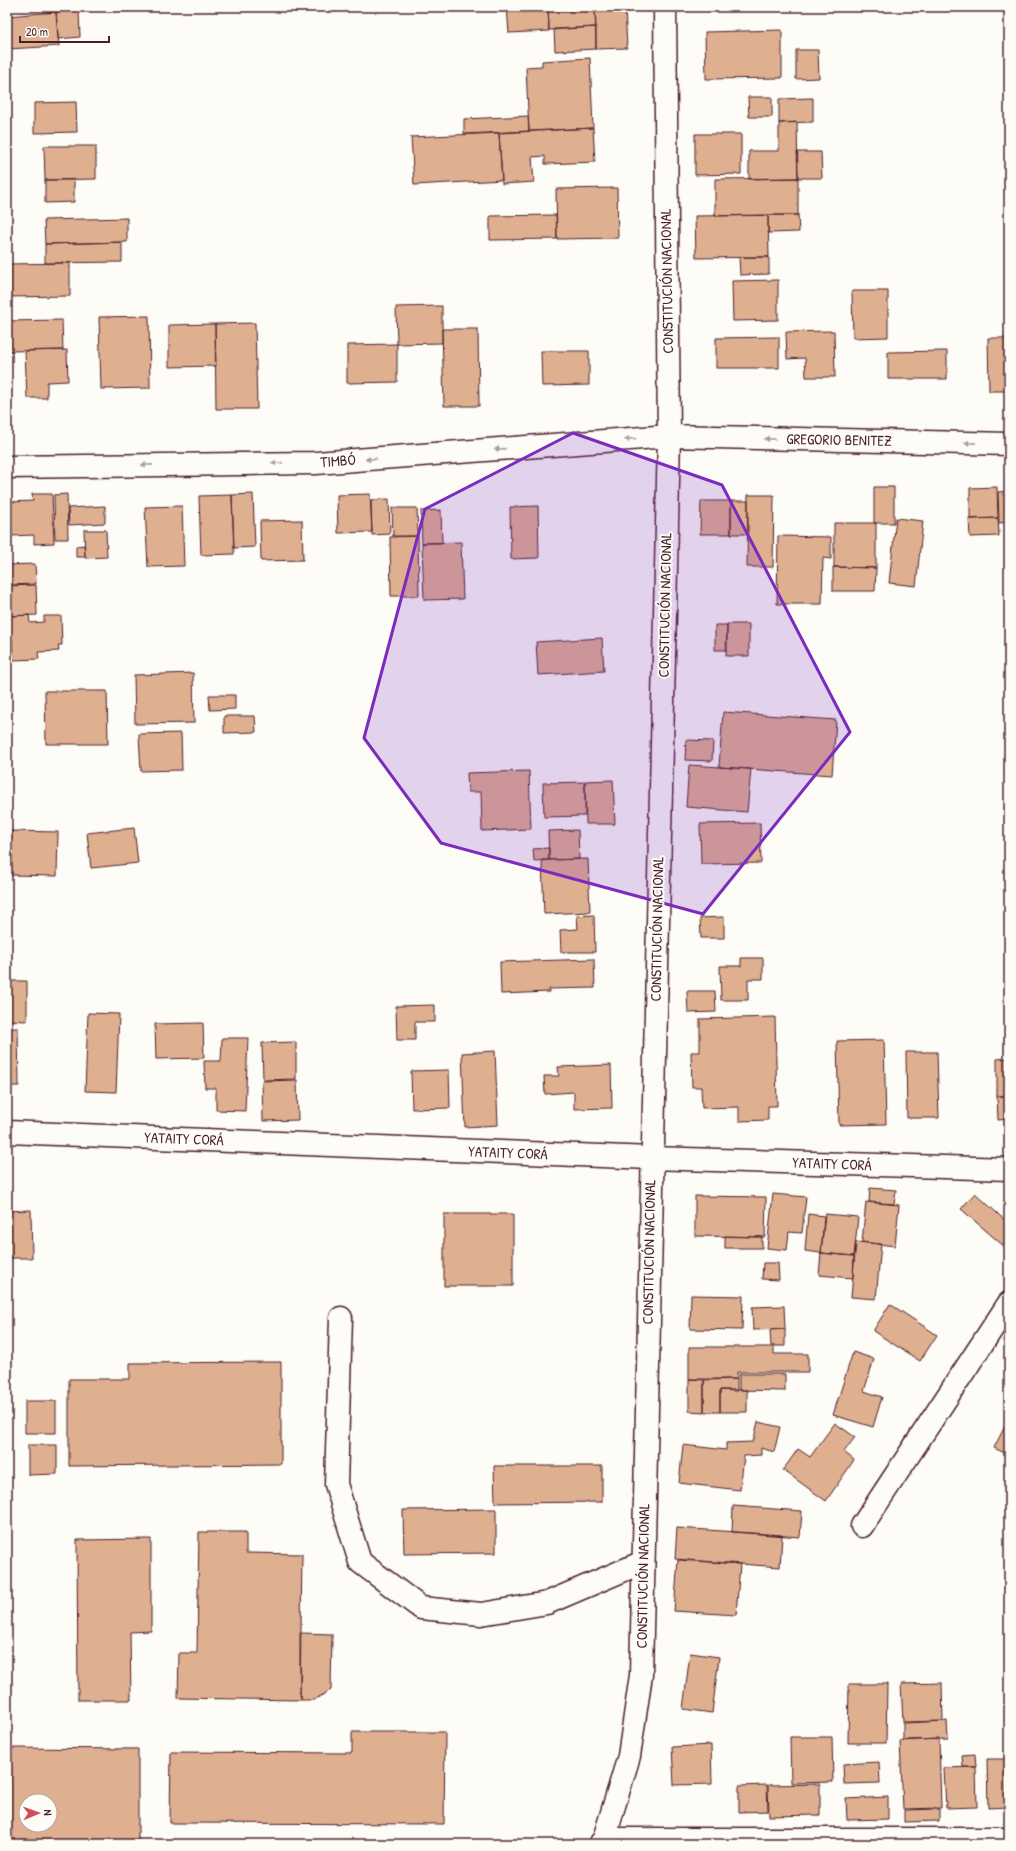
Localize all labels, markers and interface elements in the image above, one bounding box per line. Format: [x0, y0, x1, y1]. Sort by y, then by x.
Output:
scale bar [20, 18, 109, 44]
text: 20 m [26, 23, 48, 40]
street label: CONSTITUCIÓN NACIONAL [655, 208, 678, 354]
street label: GREGORIO BENITEZ [786, 428, 892, 451]
one-way arrow [624, 436, 636, 443]
one-way arrow [763, 436, 776, 442]
one-way arrow [963, 440, 976, 446]
one-way arrow [494, 446, 506, 453]
street label: TIMBÓ [320, 449, 356, 472]
one-way arrow [365, 455, 377, 462]
one-way arrow [271, 460, 283, 467]
one-way arrow [140, 462, 153, 468]
street label: CONSTITUCIÓN NACIONAL [653, 532, 676, 678]
street label: CONSTITUCIÓN NACIONAL [645, 856, 668, 1002]
street label: YATAITY CORÁ [144, 1127, 225, 1150]
street label: YATAITY CORÁ [468, 1141, 549, 1164]
street label: YATAITY CORÁ [792, 1152, 873, 1175]
street label: CONSTITUCIÓN NACIONAL [637, 1179, 660, 1325]
street label: CONSTITUCIÓN NACIONAL [631, 1503, 654, 1649]
north arrow [18, 1793, 58, 1833]
text: N [41, 1809, 55, 1816]

